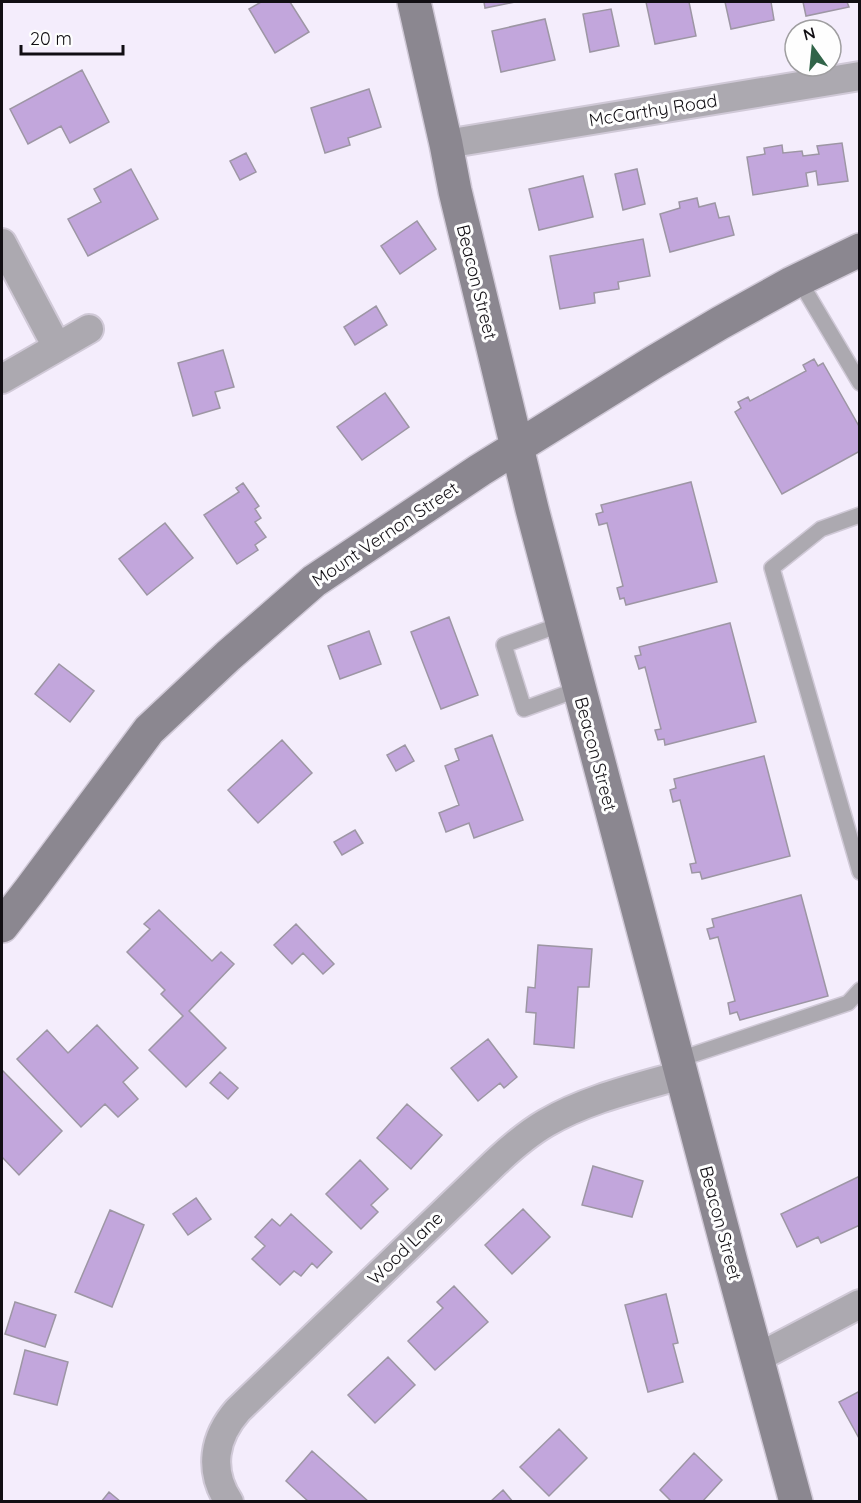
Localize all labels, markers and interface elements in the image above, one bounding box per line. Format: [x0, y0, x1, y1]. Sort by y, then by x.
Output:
scale bar [21, 18, 123, 56]
north arrow [783, 18, 843, 78]
text: N [801, 22, 817, 45]
text: 20 m [30, 27, 72, 50]
street label: McCarthy Road [587, 88, 719, 132]
street label: Beacon Street [452, 222, 502, 342]
street label: Mount Vernon Street [307, 476, 463, 592]
street label: Beacon Street [570, 694, 622, 814]
street label: Beacon Street [695, 1163, 747, 1283]
street label: Wood Lane [363, 1206, 447, 1290]

